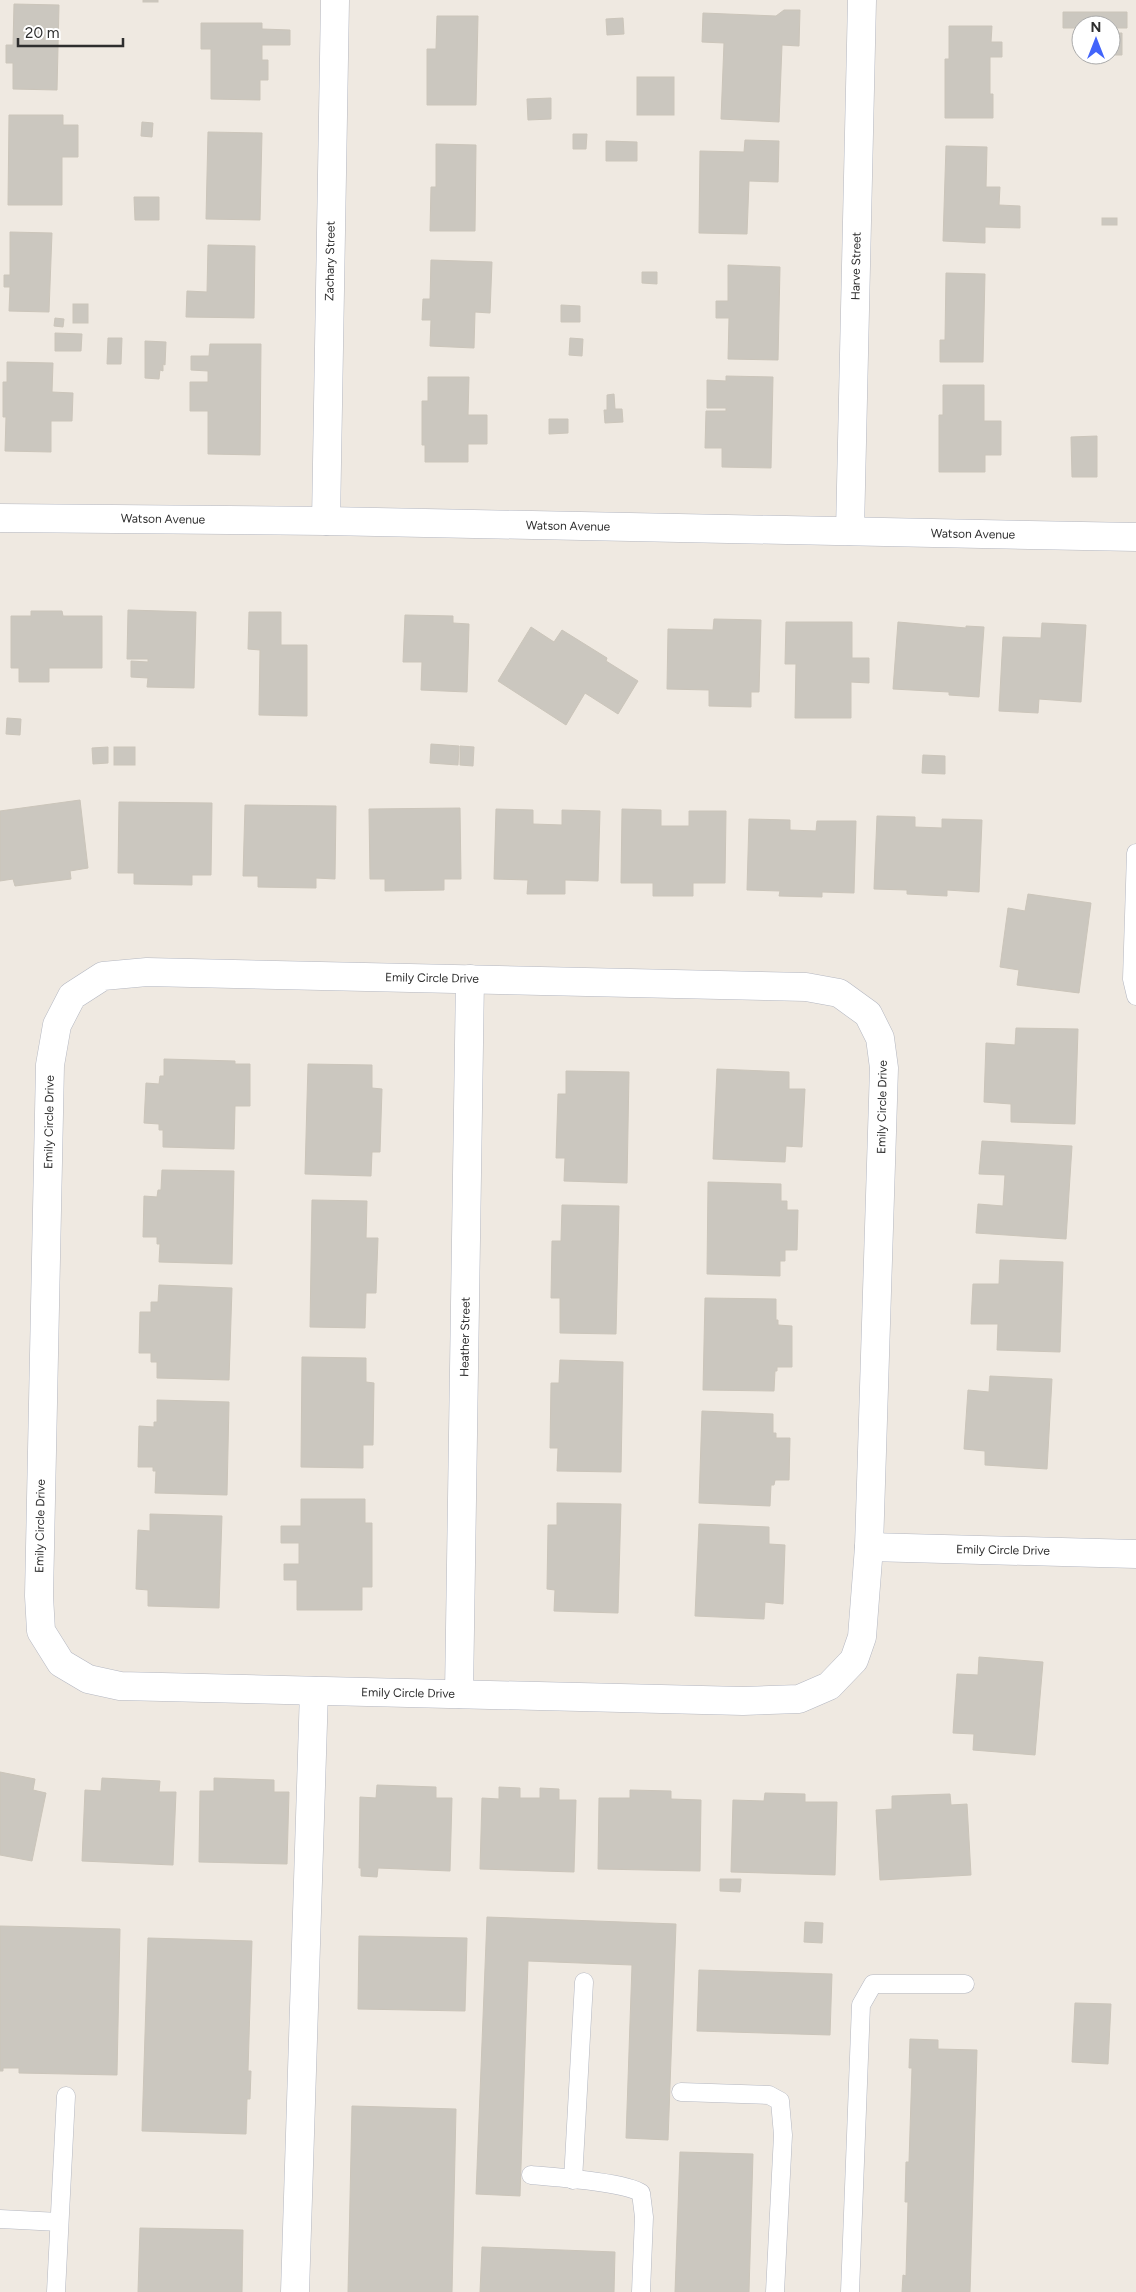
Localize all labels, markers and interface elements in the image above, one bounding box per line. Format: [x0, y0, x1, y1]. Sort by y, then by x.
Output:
scale bar [18, 15, 122, 47]
north arrow [1071, 15, 1121, 65]
text: N [1091, 19, 1101, 36]
text: 20 m [25, 24, 59, 42]
street label: Zachary Street [322, 220, 338, 301]
street label: Harve Street [848, 231, 864, 300]
street label: Watson Avenue [121, 511, 206, 527]
street label: Watson Avenue [526, 518, 611, 534]
street label: Watson Avenue [931, 526, 1016, 542]
street label: Emily Circle Drive [385, 970, 480, 986]
street label: Emily Circle Drive [874, 1059, 890, 1154]
street label: Emily Circle Drive [41, 1074, 57, 1169]
street label: Heather Street [457, 1296, 473, 1377]
street label: Emily Circle Drive [32, 1478, 48, 1573]
street label: Emily Circle Drive [956, 1542, 1051, 1558]
street label: Emily Circle Drive [361, 1685, 456, 1701]

